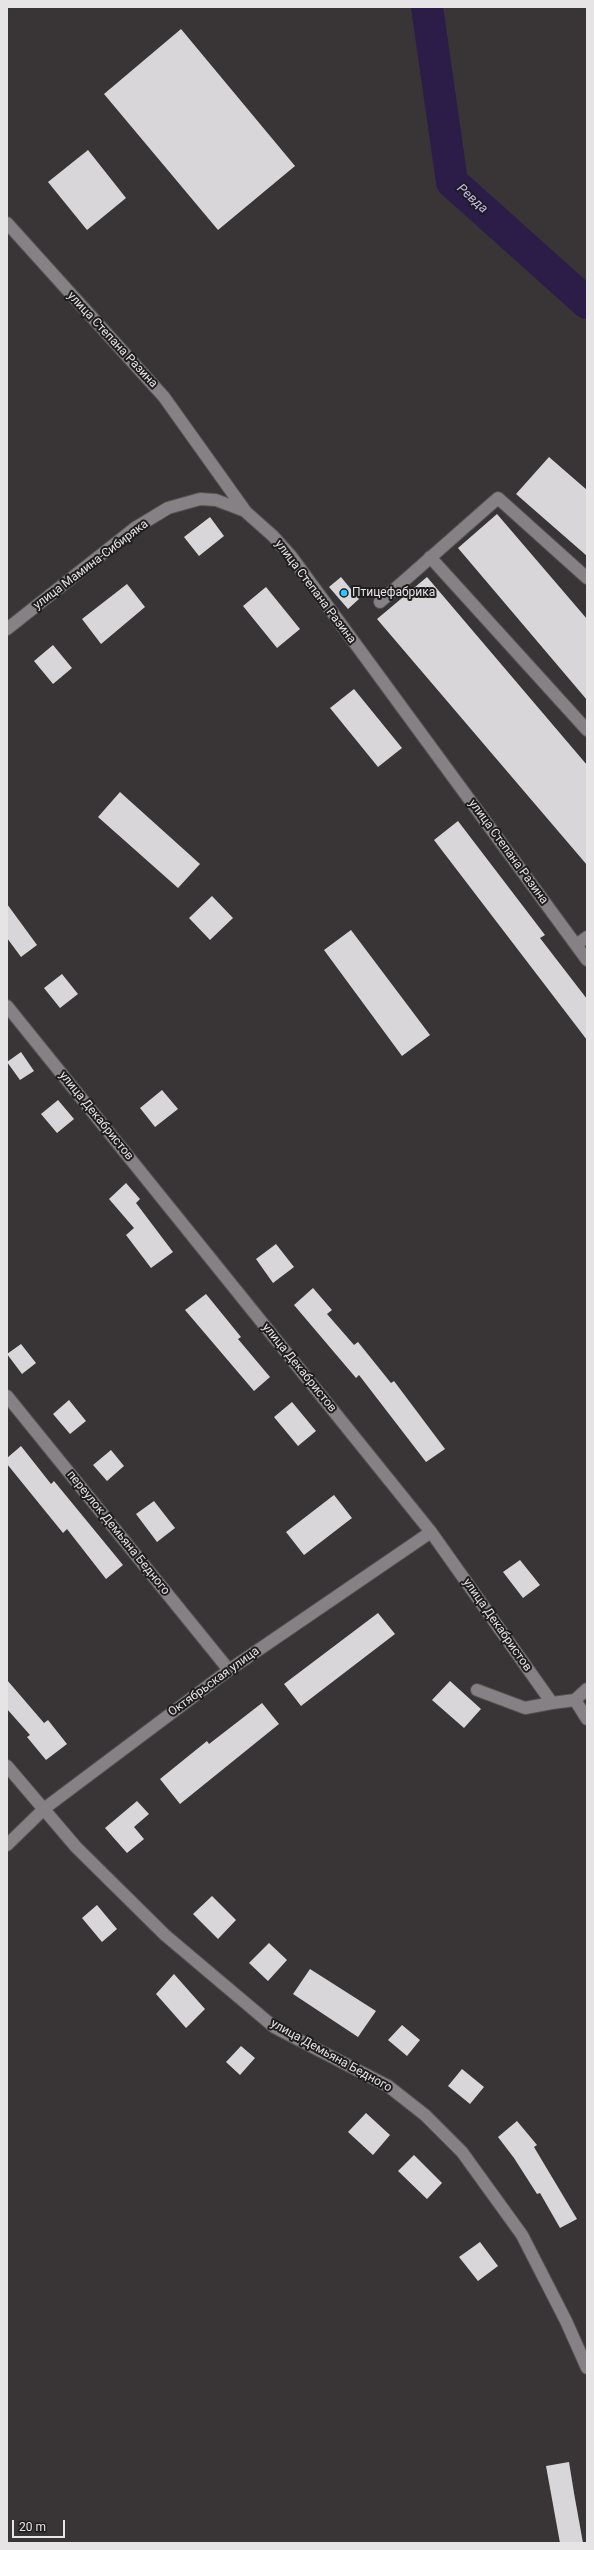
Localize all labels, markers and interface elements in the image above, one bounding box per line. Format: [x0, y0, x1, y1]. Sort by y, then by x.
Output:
water label: Ревда [453, 181, 491, 217]
street label: улица Степана Разина [64, 289, 160, 391]
street label: улица Мамина-Сибиряка [31, 517, 151, 613]
street label: улица Степана Разина [271, 537, 359, 647]
place label: Птицефабрика [352, 586, 435, 600]
marker: Птицефабрика [339, 588, 349, 598]
street label: улица Степана Разина [465, 797, 551, 907]
street label: улица Декабристов [56, 1069, 136, 1163]
street label: улица Декабристов [259, 1321, 339, 1415]
street label: переулок Демьяна Бедного [63, 1468, 173, 1598]
street label: улица Декабристов [460, 1576, 534, 1674]
street label: Октябрьская улица [166, 1644, 262, 1720]
street label: улица Демьяна Бедного [268, 2017, 394, 2095]
scale bar [14, 2512, 67, 2538]
text: 20 m [19, 2520, 46, 2534]

